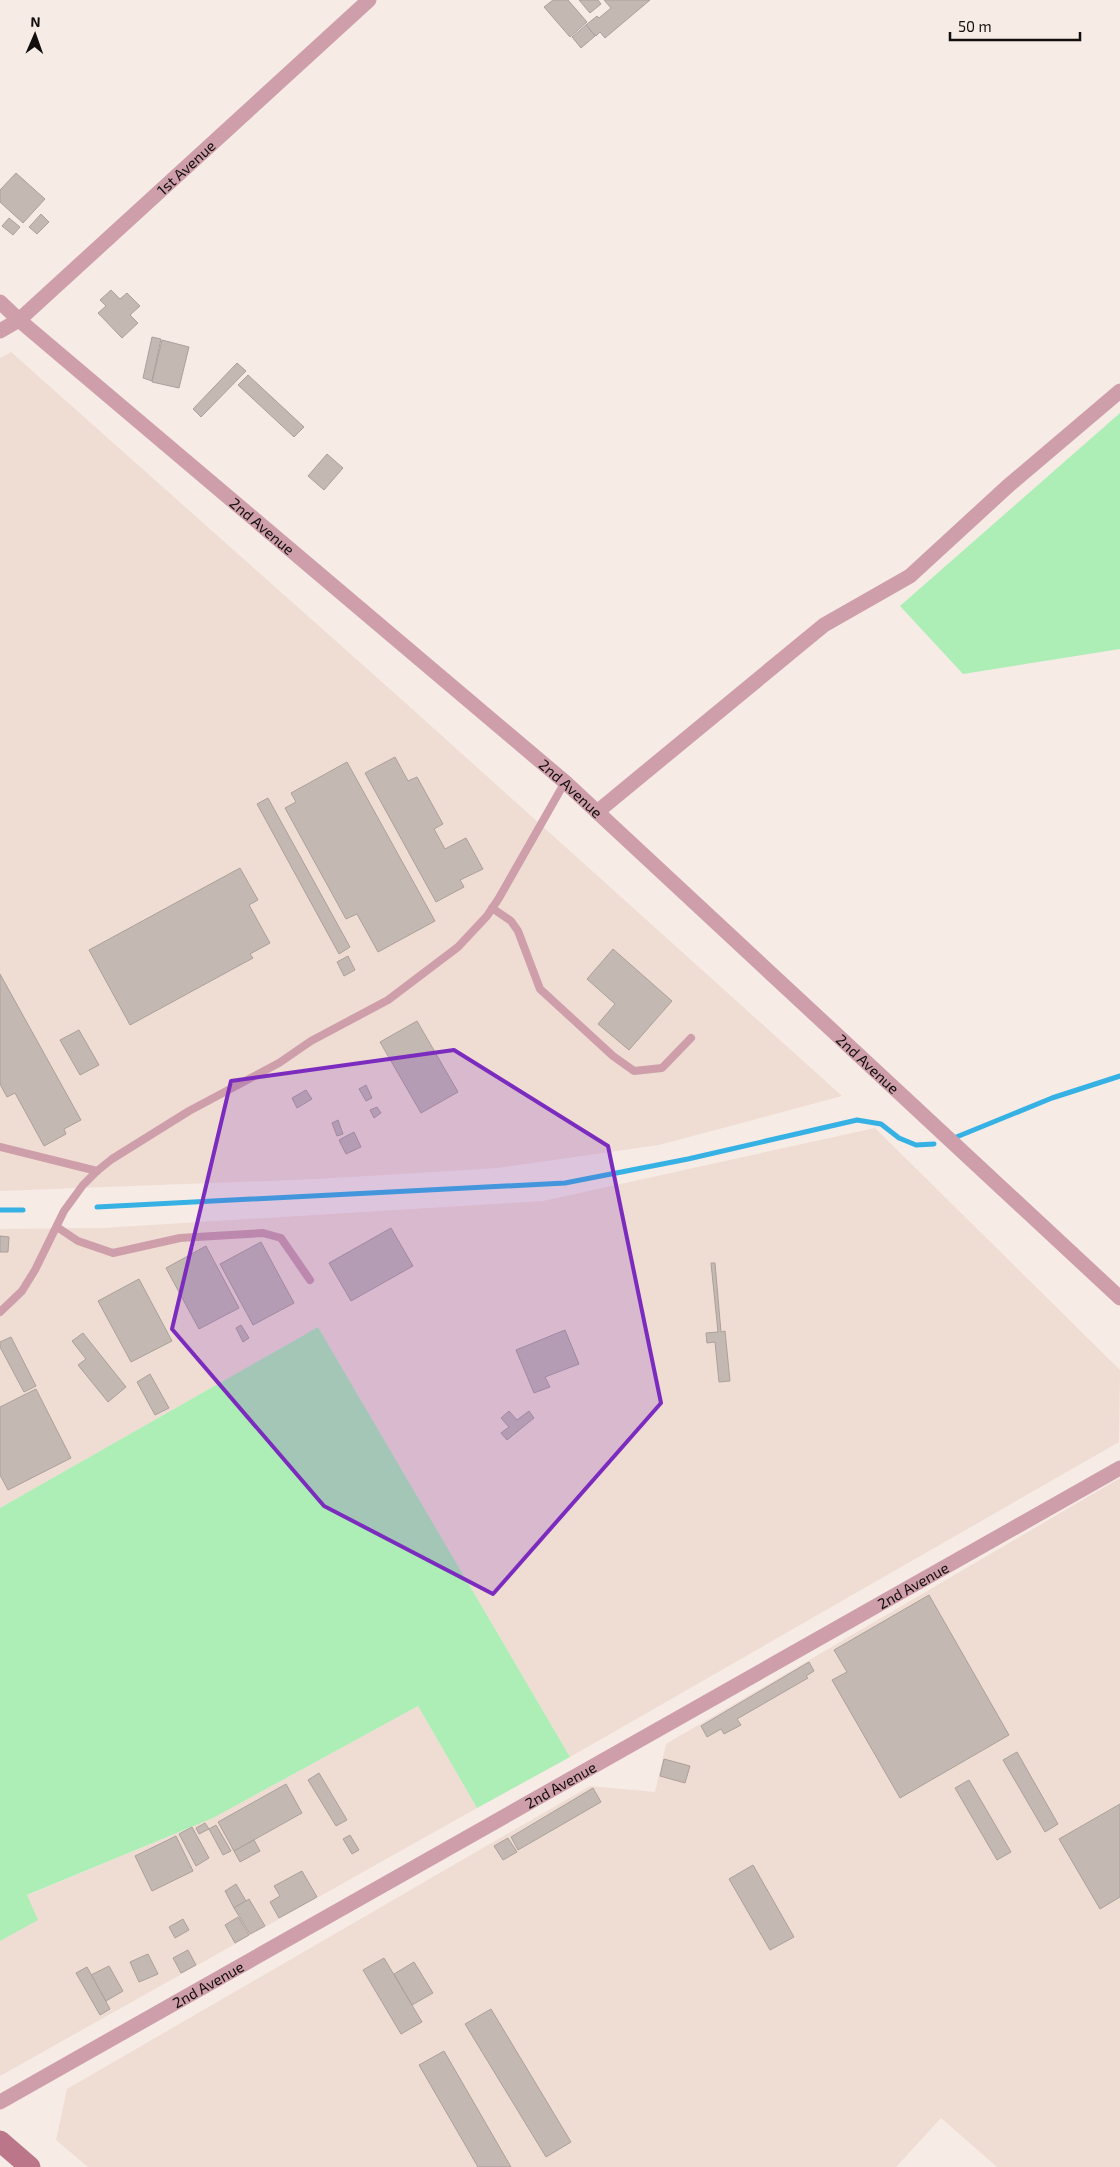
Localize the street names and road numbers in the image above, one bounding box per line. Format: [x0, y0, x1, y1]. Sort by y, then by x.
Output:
street label: 1st Avenue [153, 136, 219, 199]
street label: 2nd Avenue [226, 494, 298, 558]
street label: 2nd Avenue [536, 755, 606, 821]
street label: 2nd Avenue [833, 1030, 903, 1097]
street label: 2nd Avenue [874, 1558, 952, 1613]
street label: 2nd Avenue [522, 1757, 599, 1812]
street label: 2nd Avenue [169, 1957, 247, 2012]

